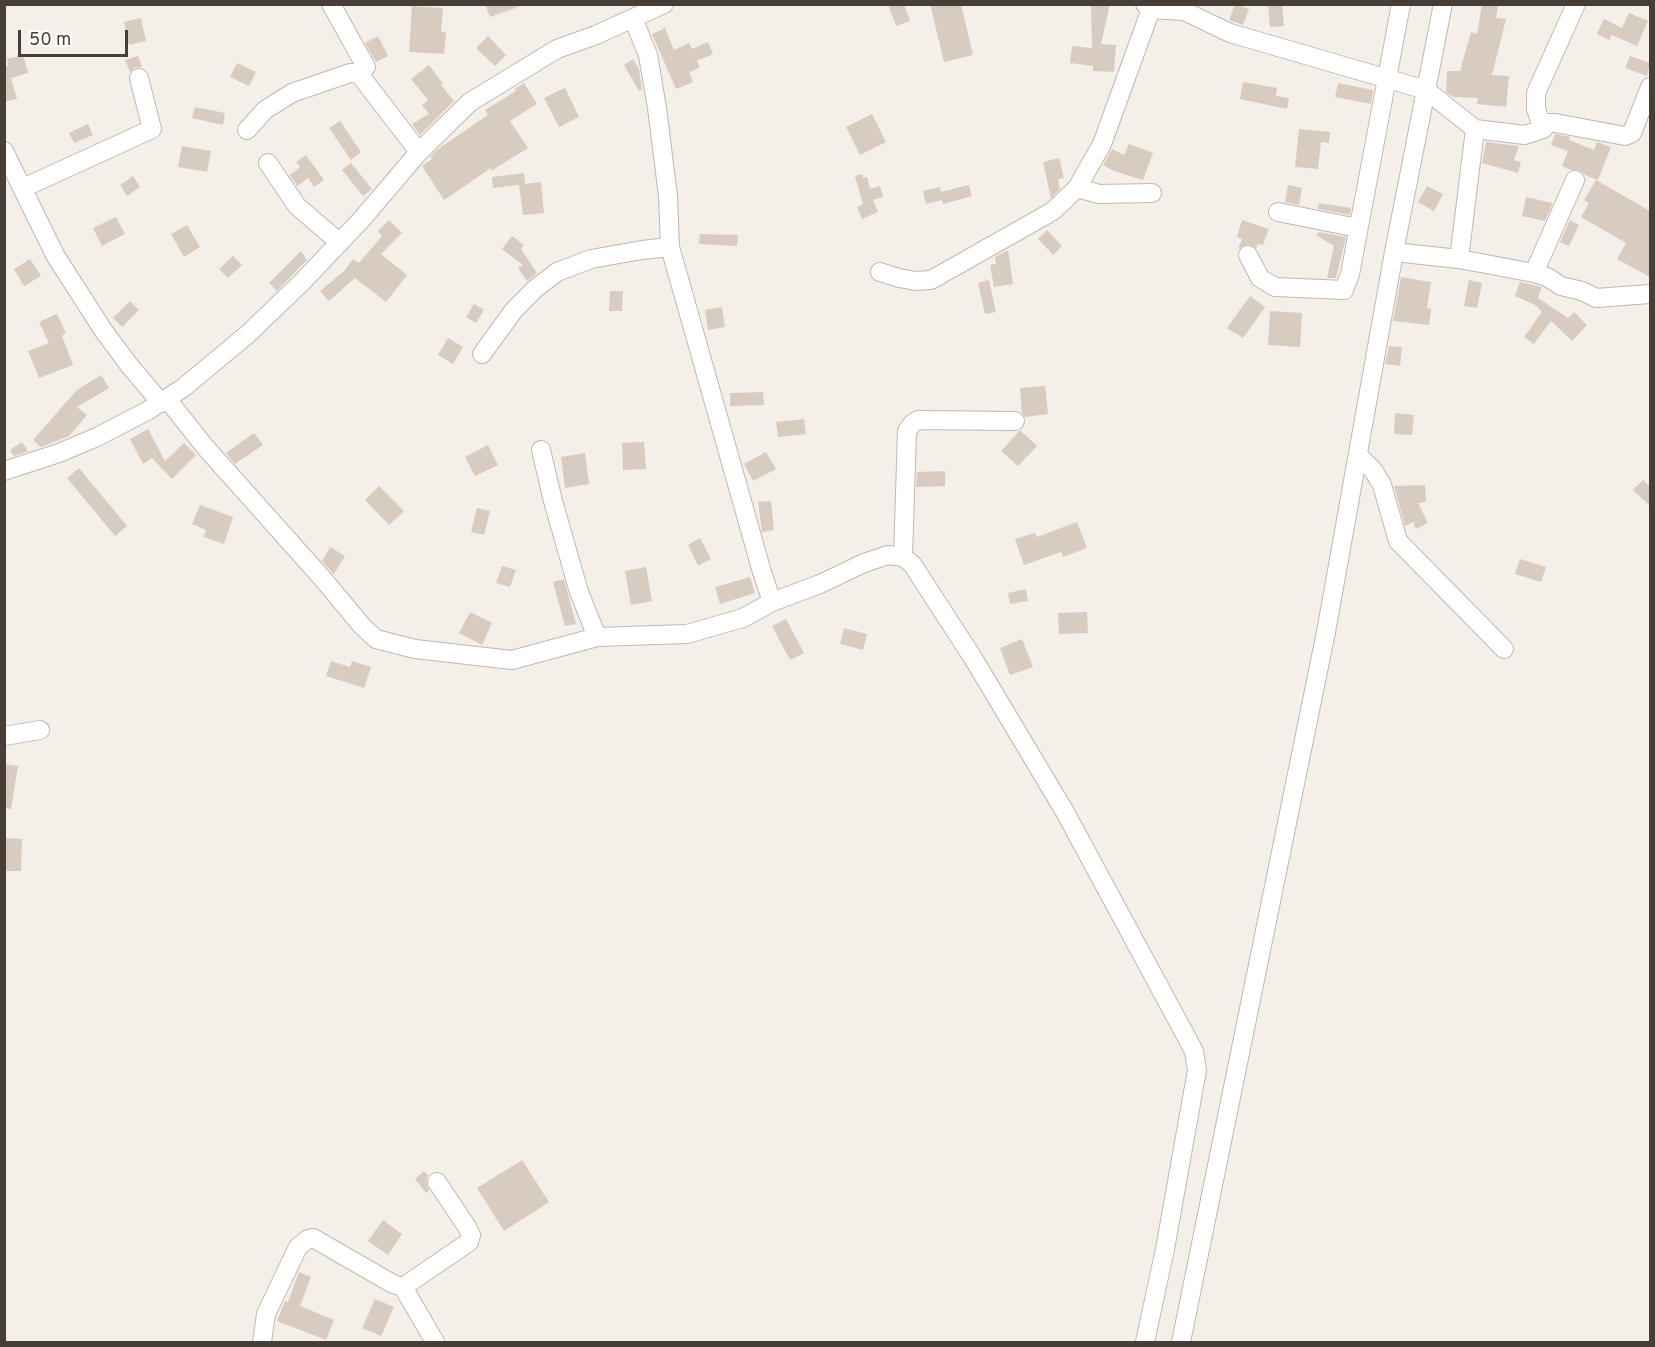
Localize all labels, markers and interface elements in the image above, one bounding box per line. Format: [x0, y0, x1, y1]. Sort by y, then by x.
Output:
scale bar [21, 18, 130, 56]
text: 50 m [29, 29, 71, 52]

